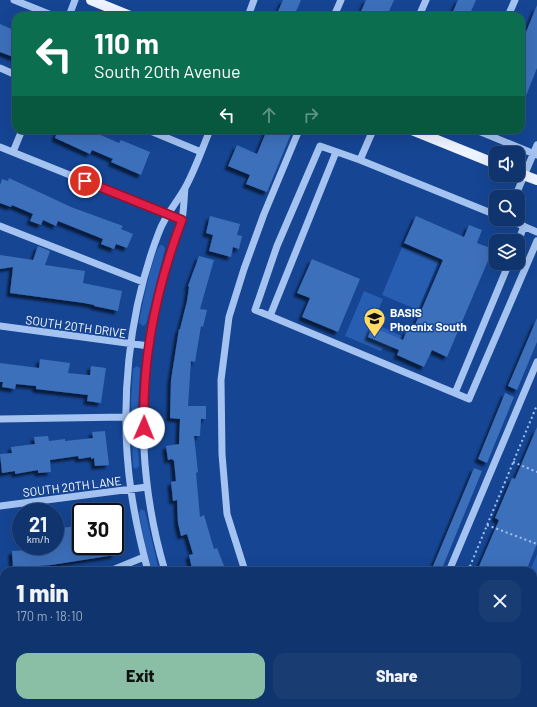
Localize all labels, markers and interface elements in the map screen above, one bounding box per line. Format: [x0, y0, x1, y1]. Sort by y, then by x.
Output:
text: 110 m [94, 26, 159, 60]
icon: left [28, 28, 80, 80]
text: South 20th Avenue [94, 60, 241, 82]
icon: left [216, 104, 238, 126]
icon: ahead [258, 104, 280, 126]
icon: right [300, 104, 322, 126]
map controls [489, 146, 525, 270]
button: sound [489, 146, 525, 182]
pin [68, 164, 102, 198]
icon: arrive [74, 170, 96, 192]
button: search [489, 190, 525, 226]
button: layers [489, 234, 525, 270]
place label: BASIS Phoenix South [390, 305, 467, 333]
school or university icon: BASIS Phoenix South [362, 306, 388, 339]
street label: SOUTH 20TH DRIVE [25, 312, 127, 340]
position arrow [123, 407, 165, 449]
street label: SOUTH 20TH LANE [22, 473, 122, 499]
speed limit sign: 30 [72, 503, 124, 555]
text: 21 [29, 512, 47, 536]
text: km/h [27, 533, 49, 545]
text: 1 min [16, 578, 69, 607]
button: close [479, 580, 521, 622]
text: 170 m · 18:10 [16, 608, 83, 624]
button: Exit [16, 653, 265, 699]
button: Share [273, 653, 521, 699]

